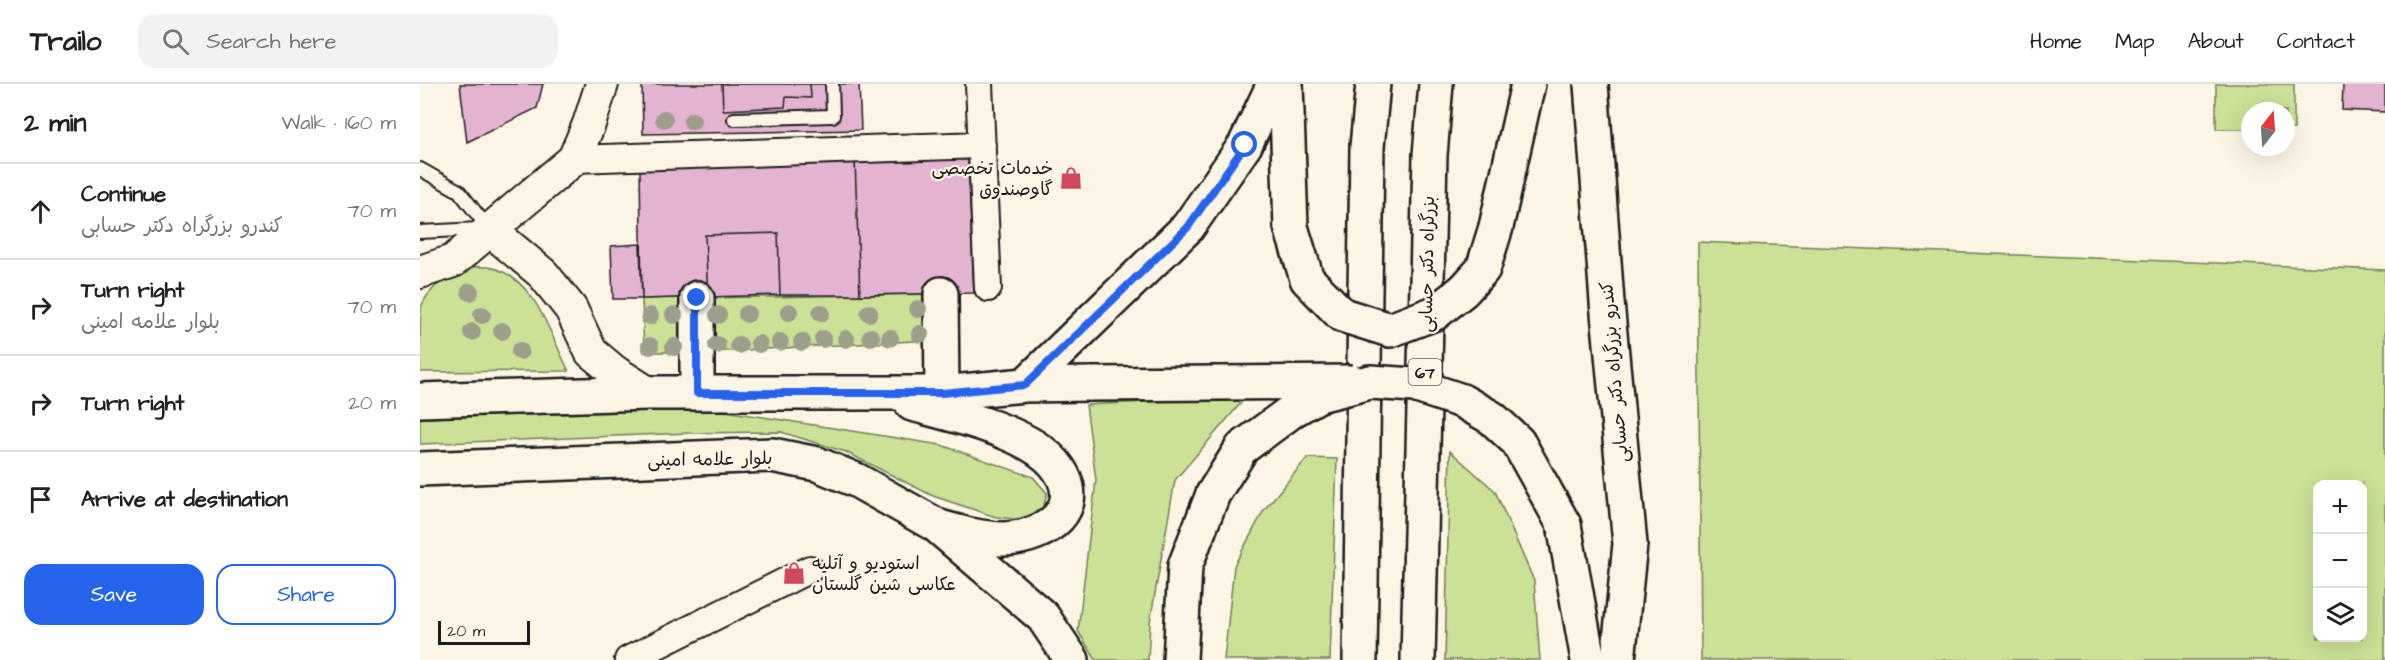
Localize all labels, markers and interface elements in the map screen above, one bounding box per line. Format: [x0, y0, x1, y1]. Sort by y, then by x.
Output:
search box [138, 14, 558, 68]
text: Trailo [30, 22, 102, 61]
icon: search [159, 25, 192, 58]
text: Search here [207, 26, 336, 57]
text: Home [2030, 27, 2082, 56]
text: Map [2115, 27, 2155, 56]
text: About [2188, 27, 2244, 56]
text: Contact [2277, 27, 2355, 56]
north arrow [2241, 102, 2295, 156]
text: 2 min [24, 105, 86, 141]
text: Walk · 160 m [281, 109, 396, 137]
route start [1231, 131, 1257, 157]
place label: خدمات تخصصی گاوصندوق [932, 156, 1053, 202]
shop icon: خدمات تخصصی گاوصندوق [1058, 165, 1084, 191]
text: Continue [81, 179, 166, 210]
icon: ahead [24, 195, 57, 228]
street label: بزرگراه دکتر حسابی [1414, 195, 1441, 333]
text: 70 m [348, 197, 396, 225]
text: کندرو بزرگراه دکتر حسابی [81, 212, 283, 240]
text: Turn right [81, 275, 184, 306]
street label: کندرو بزرگراه دکتر حسابی [1594, 280, 1635, 464]
route end [683, 284, 709, 310]
icon: right [24, 291, 57, 324]
text: 70 m [348, 293, 396, 321]
text: بلوار علامه امینی [81, 308, 220, 336]
road number: 67 [1408, 359, 1442, 385]
icon: right [24, 387, 57, 420]
text: Turn right [81, 388, 184, 419]
text: 20 m [348, 389, 396, 417]
street label: بلوار علامه امینی [647, 446, 773, 473]
map controls [2313, 480, 2367, 642]
button: + [2313, 480, 2367, 534]
icon: arrive [24, 483, 57, 516]
text: Arrive at destination [81, 484, 288, 515]
button: − [2313, 534, 2367, 588]
place label: استودیو و آتلیه عکاسی شین گلستان [812, 551, 956, 597]
shop icon: استودیو و آتلیه عکاسی شین گلستان [781, 560, 807, 586]
button: Save [24, 564, 204, 625]
button: Share [216, 564, 396, 625]
button: layers [2313, 588, 2367, 642]
scale bar [438, 618, 530, 646]
text: 20 m [447, 620, 485, 642]

